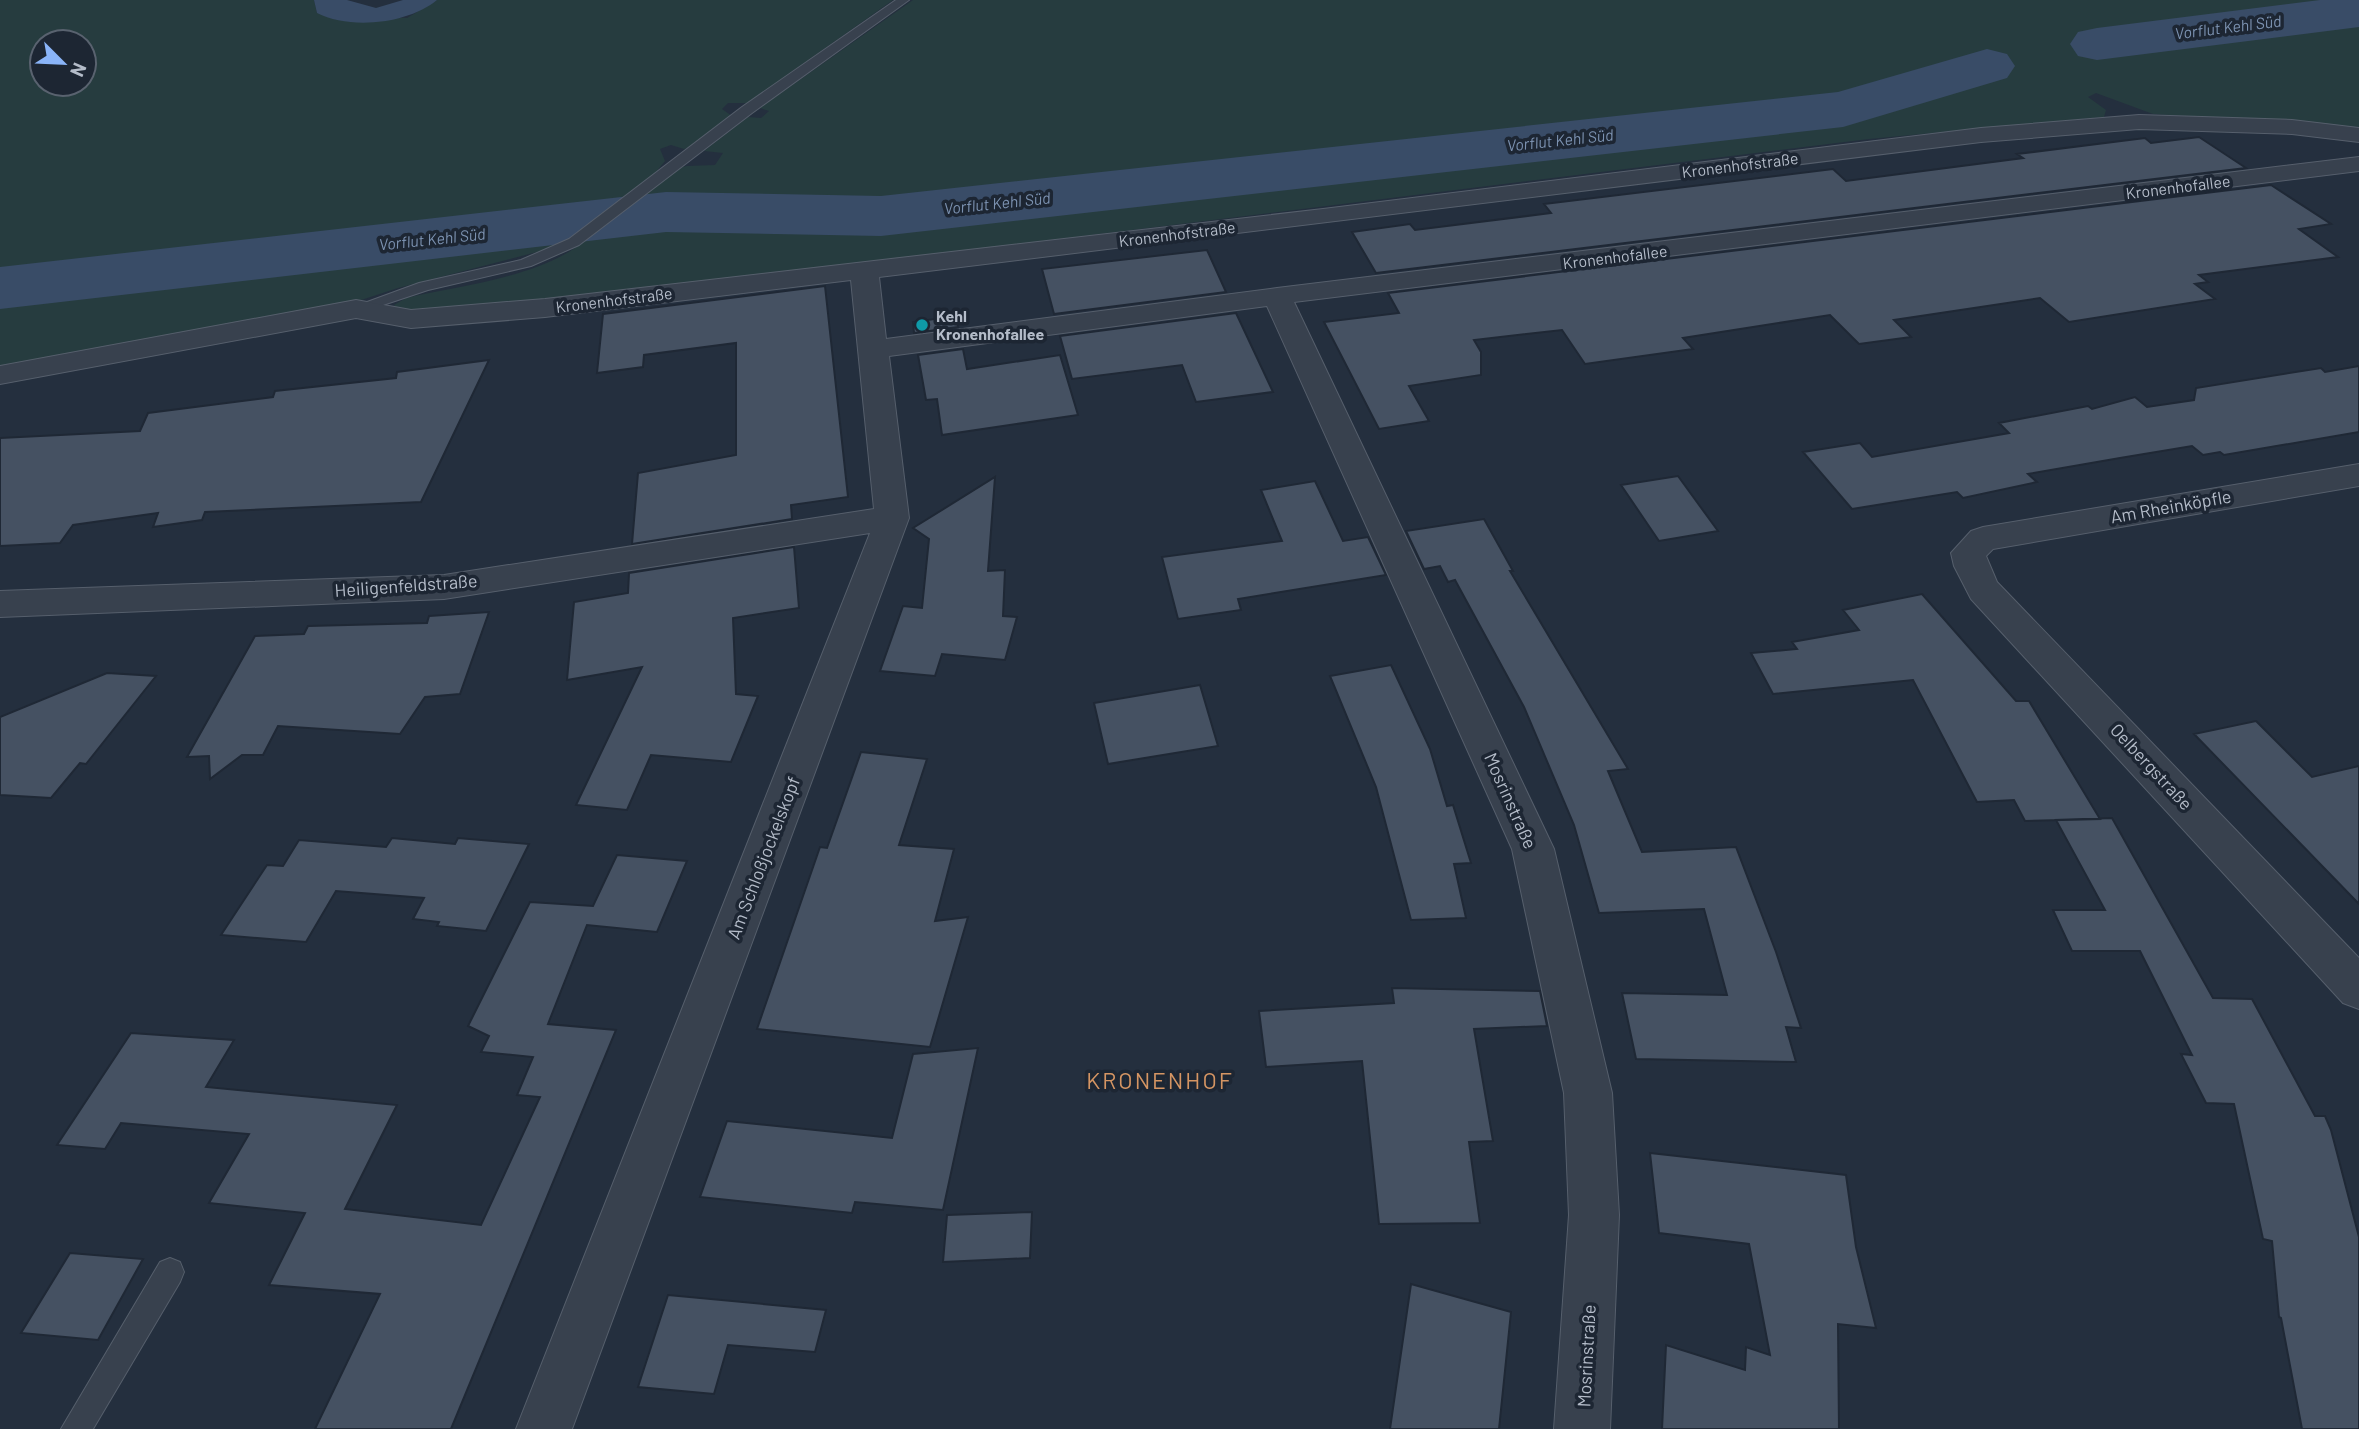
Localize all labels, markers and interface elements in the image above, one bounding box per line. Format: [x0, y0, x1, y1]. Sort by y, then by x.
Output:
water label: Vorflut Kehl Süd [2174, 10, 2283, 42]
north arrow [28, 28, 98, 98]
text: N [66, 60, 92, 81]
water label: Vorflut Kehl Süd [1506, 124, 1615, 155]
street label: Kronenhofstraße [1681, 148, 1799, 181]
street label: Kronenhofallee [2125, 171, 2231, 202]
water label: Vorflut Kehl Süd [943, 187, 1052, 218]
street label: Kronenhofstraße [1118, 217, 1236, 250]
water label: Vorflut Kehl Süd [378, 223, 487, 254]
street label: Kronenhofallee [1562, 241, 1668, 272]
street label: Kronenhofstraße [555, 283, 673, 316]
place label: Kehl Kronenhofallee [936, 306, 1044, 343]
marker: Kehl Kronenhofallee [914, 317, 930, 333]
street label: Am Rheinköpfle [2109, 485, 2233, 527]
street label: Heiligenfeldstraße [334, 569, 478, 601]
street label: Oelbergstraße [2106, 718, 2197, 814]
street label: Mosrinstraße [1480, 749, 1542, 852]
street label: Am Schloßjockelskopf [722, 773, 804, 942]
district label: KRONENHOF [1086, 1066, 1234, 1094]
street label: Mosrinstraße [1572, 1304, 1600, 1408]

